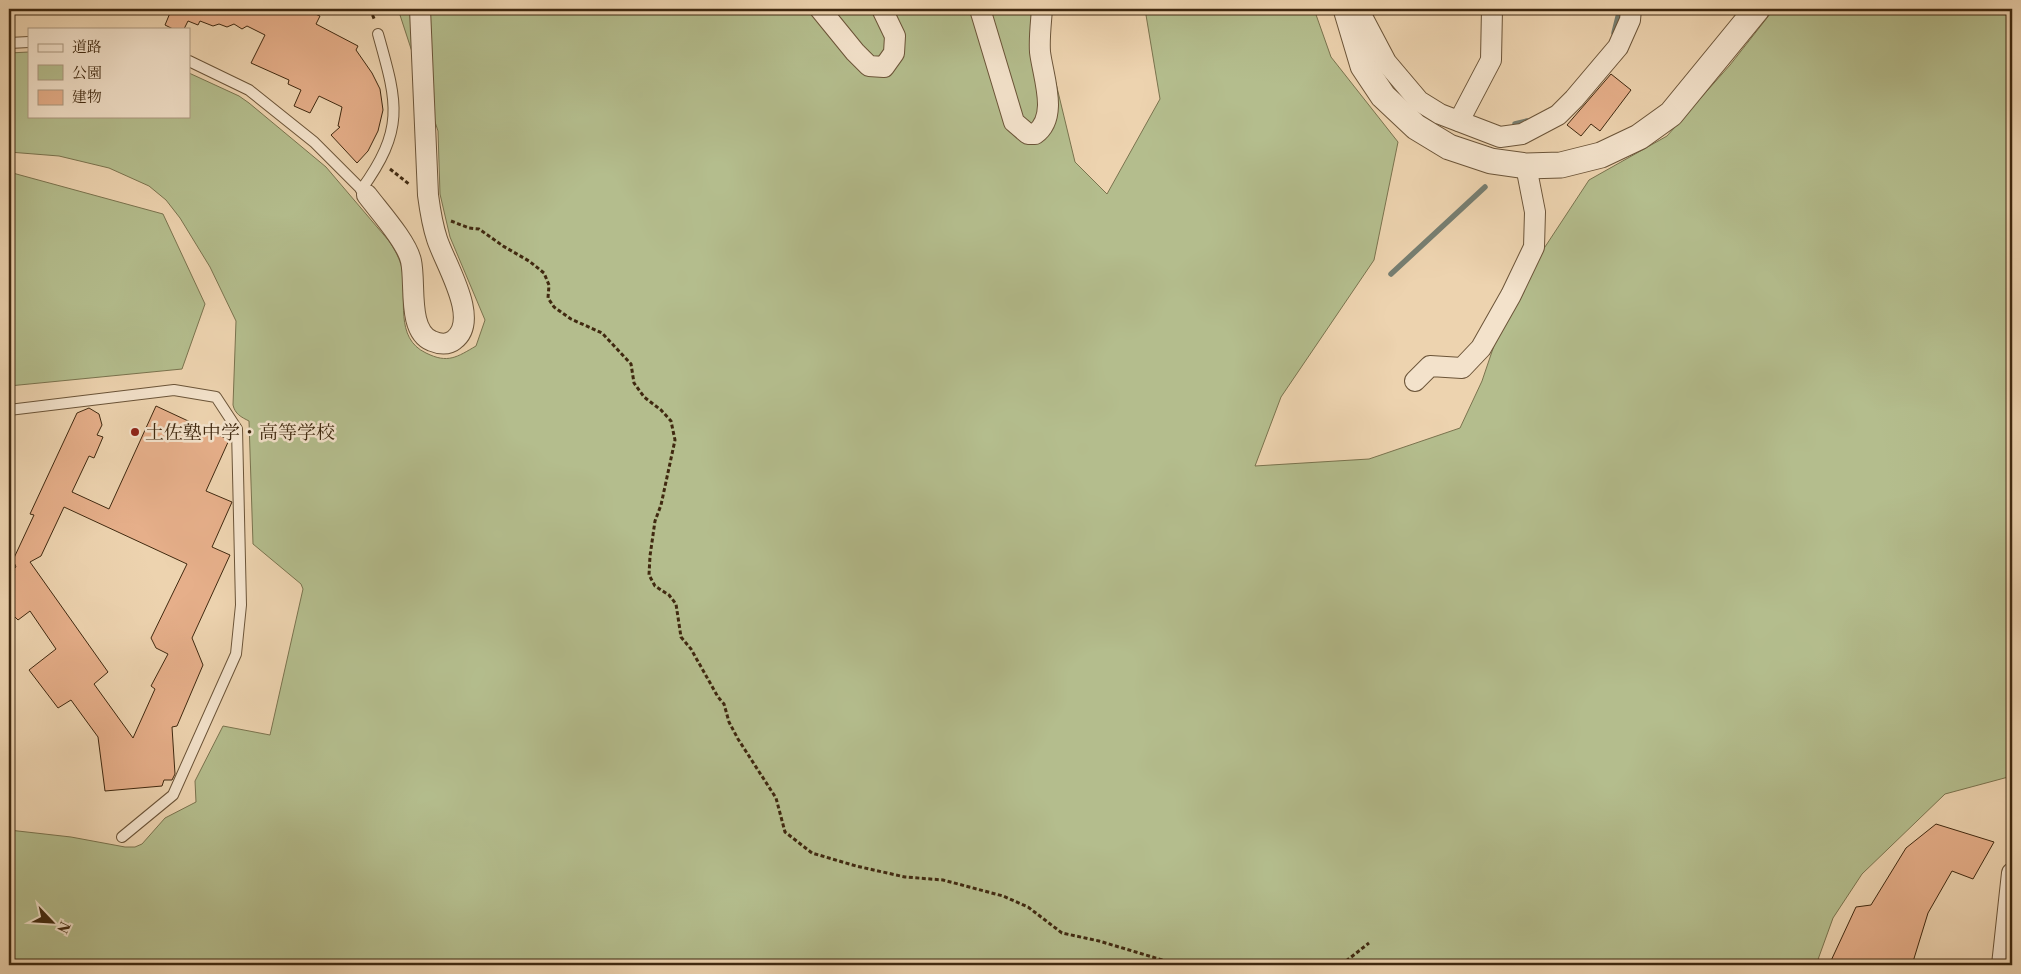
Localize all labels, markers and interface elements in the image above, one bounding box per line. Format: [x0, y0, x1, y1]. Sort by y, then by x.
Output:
legend [28, 28, 190, 118]
text: 道路 [72, 38, 102, 57]
text: 公園 [72, 64, 102, 83]
text: 建物 [72, 88, 102, 107]
place label: 土佐塾中学・高等学校 [145, 421, 335, 445]
marker: 土佐塾中学・高等学校 [129, 426, 141, 438]
north arrow [28, 896, 78, 946]
text: N [52, 918, 73, 936]

